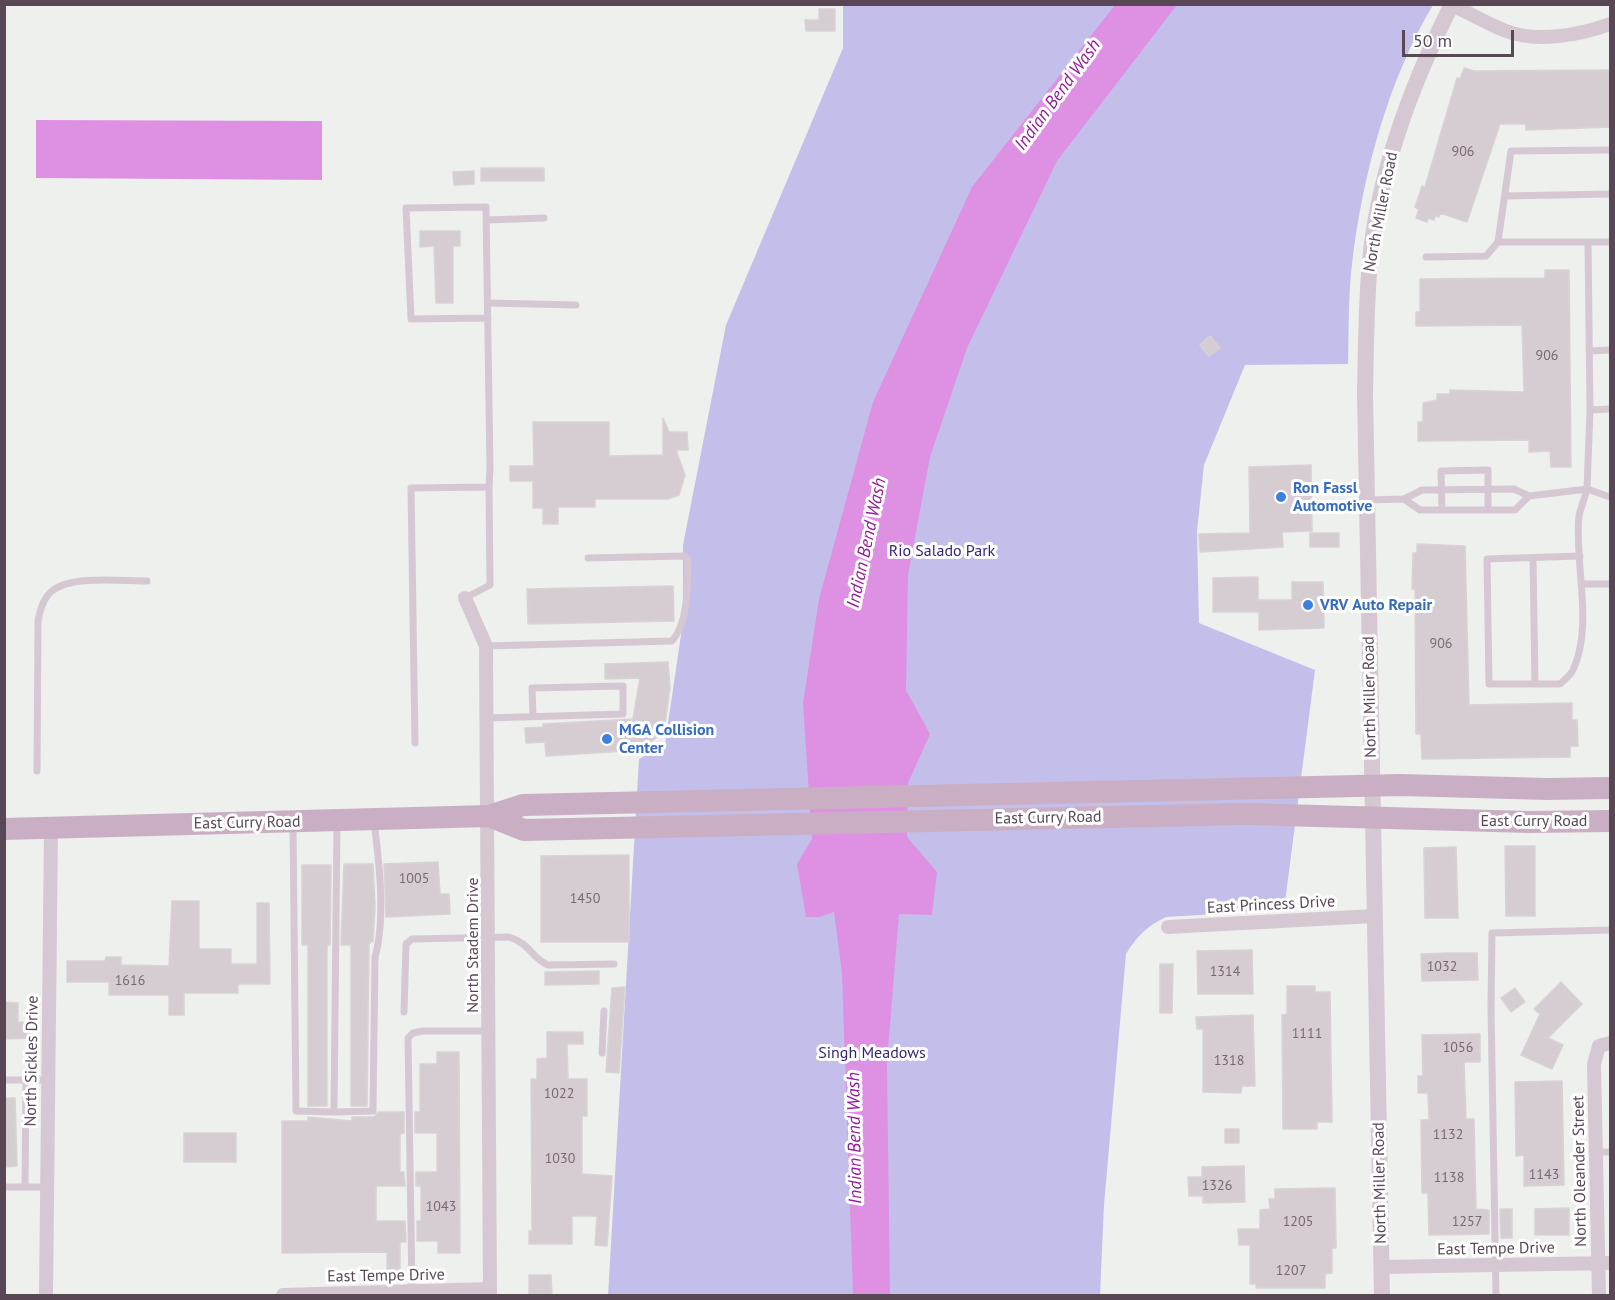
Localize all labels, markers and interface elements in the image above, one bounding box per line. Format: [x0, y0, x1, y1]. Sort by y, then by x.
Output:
scale bar [1405, 18, 1518, 56]
text: 50 m [1413, 29, 1452, 52]
water label: Indian Bend Wash [1010, 35, 1106, 155]
house number: 906 [1452, 144, 1474, 160]
street label: North Miller Road [1360, 150, 1402, 274]
house number: 906 [1536, 348, 1558, 364]
water label: Indian Bend Wash [843, 476, 891, 610]
place label: Ron Fassl Automotive [1293, 478, 1372, 516]
marker: Ron Fassl Automotive [1274, 490, 1288, 504]
park label: Rio Salado Park [889, 541, 995, 561]
place label: VRV Auto Repair [1320, 595, 1432, 615]
marker: VRV Auto Repair [1301, 598, 1315, 612]
street label: North Miller Road [1359, 636, 1381, 758]
house number: 906 [1430, 636, 1452, 652]
place label: MGA Collision Center [619, 720, 714, 758]
marker: MGA Collision Center [600, 732, 614, 746]
street label: East Curry Road [994, 807, 1102, 829]
street label: East Curry Road [1481, 811, 1587, 831]
street label: East Curry Road [193, 812, 301, 834]
house number: 1005 [399, 871, 429, 887]
street label: North Stadem Drive [463, 877, 483, 1013]
house number: 1450 [570, 891, 600, 907]
street label: East Princess Drive [1206, 892, 1336, 918]
house number: 1032 [1427, 959, 1457, 975]
house number: 1314 [1210, 964, 1240, 980]
house number: 1616 [115, 973, 145, 989]
street label: North Sickles Drive [21, 995, 43, 1127]
house number: 1111 [1292, 1026, 1322, 1042]
house number: 1056 [1443, 1040, 1473, 1056]
park label: Singh Meadows [818, 1043, 926, 1063]
house number: 1318 [1214, 1053, 1244, 1069]
water label: Indian Bend Wash [843, 1072, 867, 1204]
house number: 1022 [544, 1086, 574, 1102]
street label: North Oleander Street [1569, 1095, 1591, 1247]
street label: North Miller Road [1369, 1122, 1391, 1244]
house number: 1132 [1433, 1127, 1463, 1143]
house number: 1030 [545, 1151, 575, 1167]
house number: 1143 [1529, 1167, 1559, 1183]
house number: 1138 [1434, 1170, 1464, 1186]
house number: 1326 [1202, 1178, 1232, 1194]
house number: 1043 [426, 1199, 456, 1215]
house number: 1205 [1283, 1214, 1313, 1230]
house number: 1257 [1452, 1214, 1482, 1230]
street label: East Tempe Drive [1437, 1238, 1555, 1260]
house number: 1207 [1276, 1263, 1306, 1279]
street label: East Tempe Drive [327, 1265, 445, 1287]

